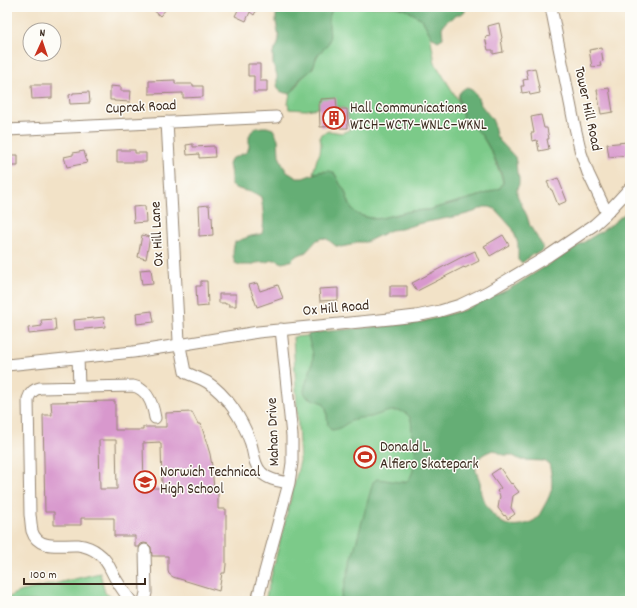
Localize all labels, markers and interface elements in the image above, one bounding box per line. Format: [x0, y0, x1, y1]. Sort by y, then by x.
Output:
north arrow [22, 22, 62, 62]
text: N [39, 26, 46, 42]
street label: Tower Hill Road [567, 65, 607, 153]
street label: Cuprak Road [105, 95, 177, 121]
place label: Hall Communications WICH–WCTY–WNLC–WKNL [350, 98, 487, 137]
building icon: Hall Communications WICH–WCTY–WNLC–WKNL [321, 105, 347, 131]
street label: Ox Hill Lane [145, 200, 171, 267]
street label: Ox Hill Road [302, 295, 370, 323]
street label: Mahan Drive [262, 397, 286, 467]
place label: Donald L. Alfiero Skatepark [380, 437, 479, 476]
sports icon: Donald L. Alfiero Skatepark [352, 444, 378, 470]
place label: Norwich Technical High School [160, 462, 261, 501]
school or university icon: Norwich Technical High School [132, 469, 158, 495]
scale bar [24, 560, 145, 586]
text: 100 m [30, 567, 57, 584]

